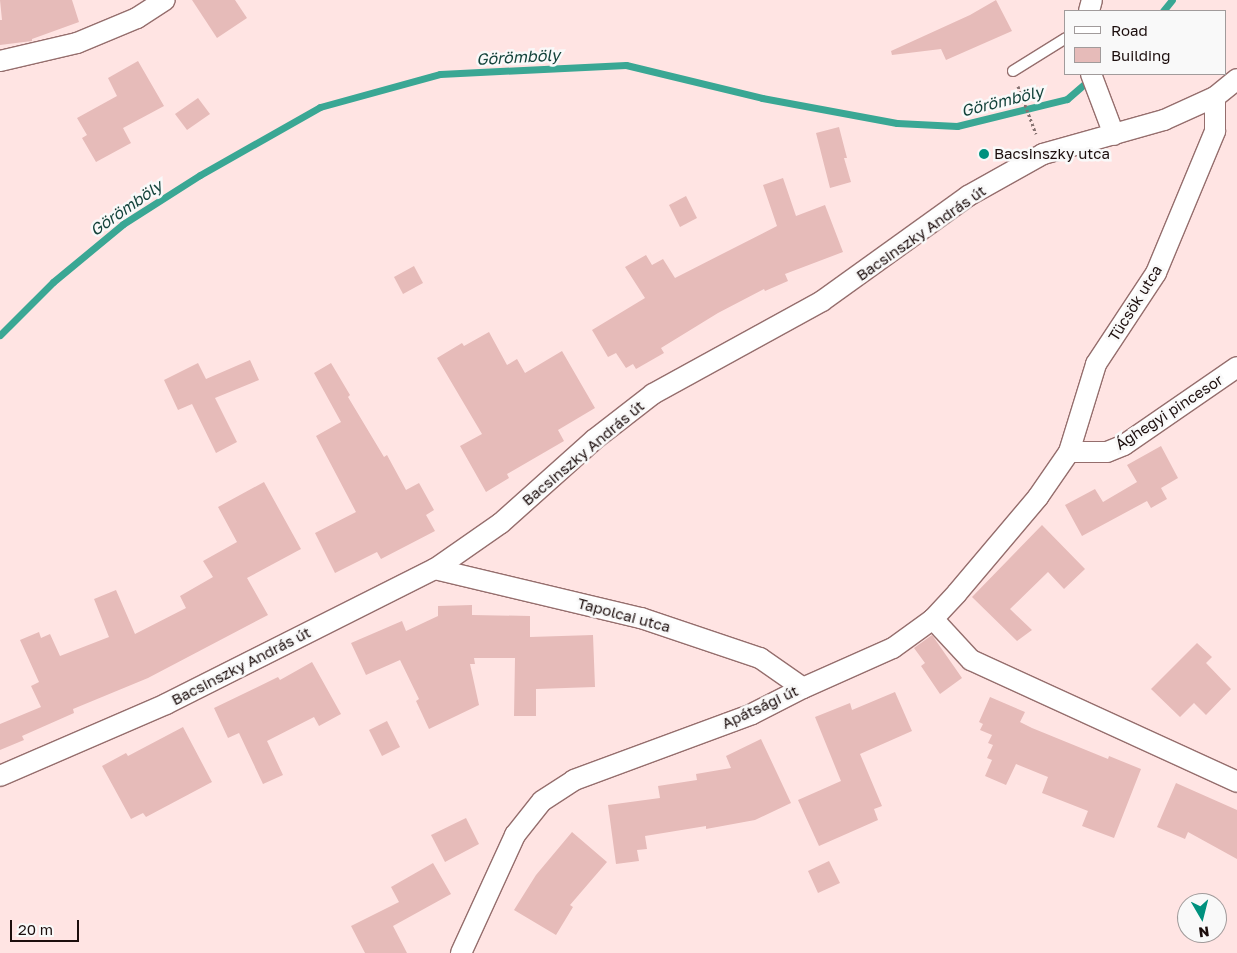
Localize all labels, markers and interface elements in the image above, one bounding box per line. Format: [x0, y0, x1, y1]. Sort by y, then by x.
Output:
legend [1064, 10, 1227, 75]
text: Road [1111, 21, 1148, 39]
water label: Görömböly [476, 45, 560, 69]
text: Building [1111, 46, 1171, 64]
water label: Görömböly [959, 82, 1045, 120]
place label: Bacsinszky utca [994, 145, 1110, 163]
marker: Bacsinszky utca [978, 148, 990, 160]
water label: Görömböly [86, 176, 166, 240]
street label: Bacsinszky András út [853, 182, 989, 284]
street label: Tücsök utca [1104, 262, 1166, 344]
street label: Ághegyi pincesor [1112, 371, 1226, 453]
street label: Bacsinszky András út [518, 397, 648, 509]
street label: Tapolcai utca [576, 594, 672, 636]
street label: Bacsinszky András út [168, 623, 314, 709]
street label: Apátsági út [719, 681, 801, 733]
north arrow [1177, 893, 1227, 943]
scale bar [12, 910, 81, 942]
text: 20 m [18, 920, 53, 938]
text: N [1198, 923, 1210, 942]

